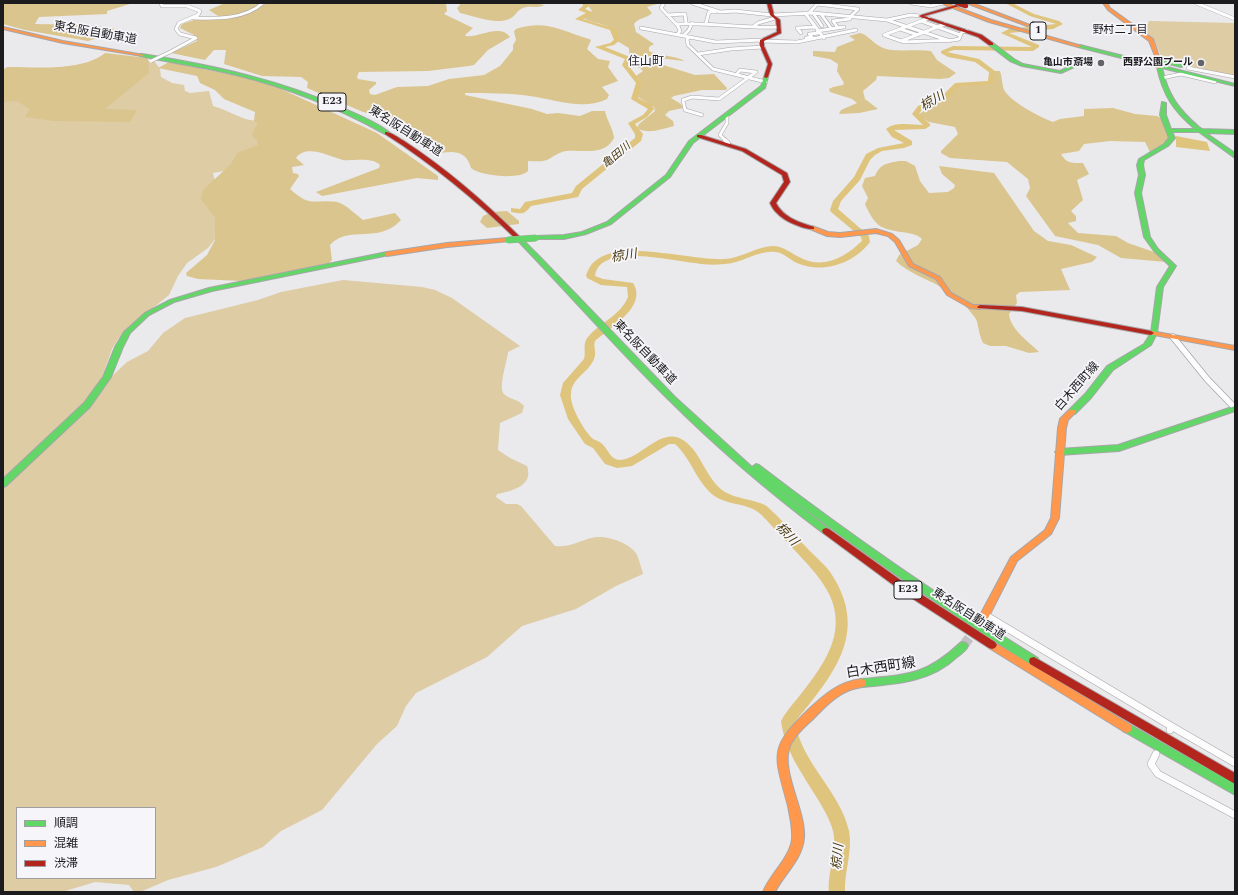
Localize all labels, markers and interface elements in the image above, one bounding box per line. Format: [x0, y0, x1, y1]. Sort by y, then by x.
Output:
street label: 東名阪自動車道 [52, 20, 138, 48]
road number: 1 [1030, 22, 1046, 40]
district label: 野村二丁目 [1093, 24, 1147, 38]
district label: 住山町 [628, 56, 664, 70]
place label: 亀山市斎場 [1043, 57, 1093, 69]
place label: 西野公園プール [1123, 57, 1193, 69]
marker: 亀山市斎場 [1096, 58, 1106, 68]
marker: 西野公園プール [1196, 58, 1206, 68]
water label: 椋川 [918, 89, 948, 115]
road number: E23 [318, 93, 346, 111]
street label: 東名阪自動車道 [366, 104, 444, 160]
water label: 亀田川 [600, 140, 634, 172]
water label: 椋川 [610, 247, 638, 267]
street label: 東名阪自動車道 [610, 318, 678, 388]
street label: 白木西町線 [1053, 360, 1103, 414]
water label: 椋川 [771, 520, 801, 550]
road number: E23 [894, 581, 922, 599]
street label: 東名阪自動車道 [929, 586, 1007, 644]
street label: 白木西町線 [845, 655, 917, 683]
legend [16, 807, 156, 879]
text: 順調 [54, 814, 78, 833]
text: 混雑 [54, 834, 78, 853]
water label: 椋川 [830, 843, 848, 871]
text: 渋滞 [54, 854, 78, 873]

